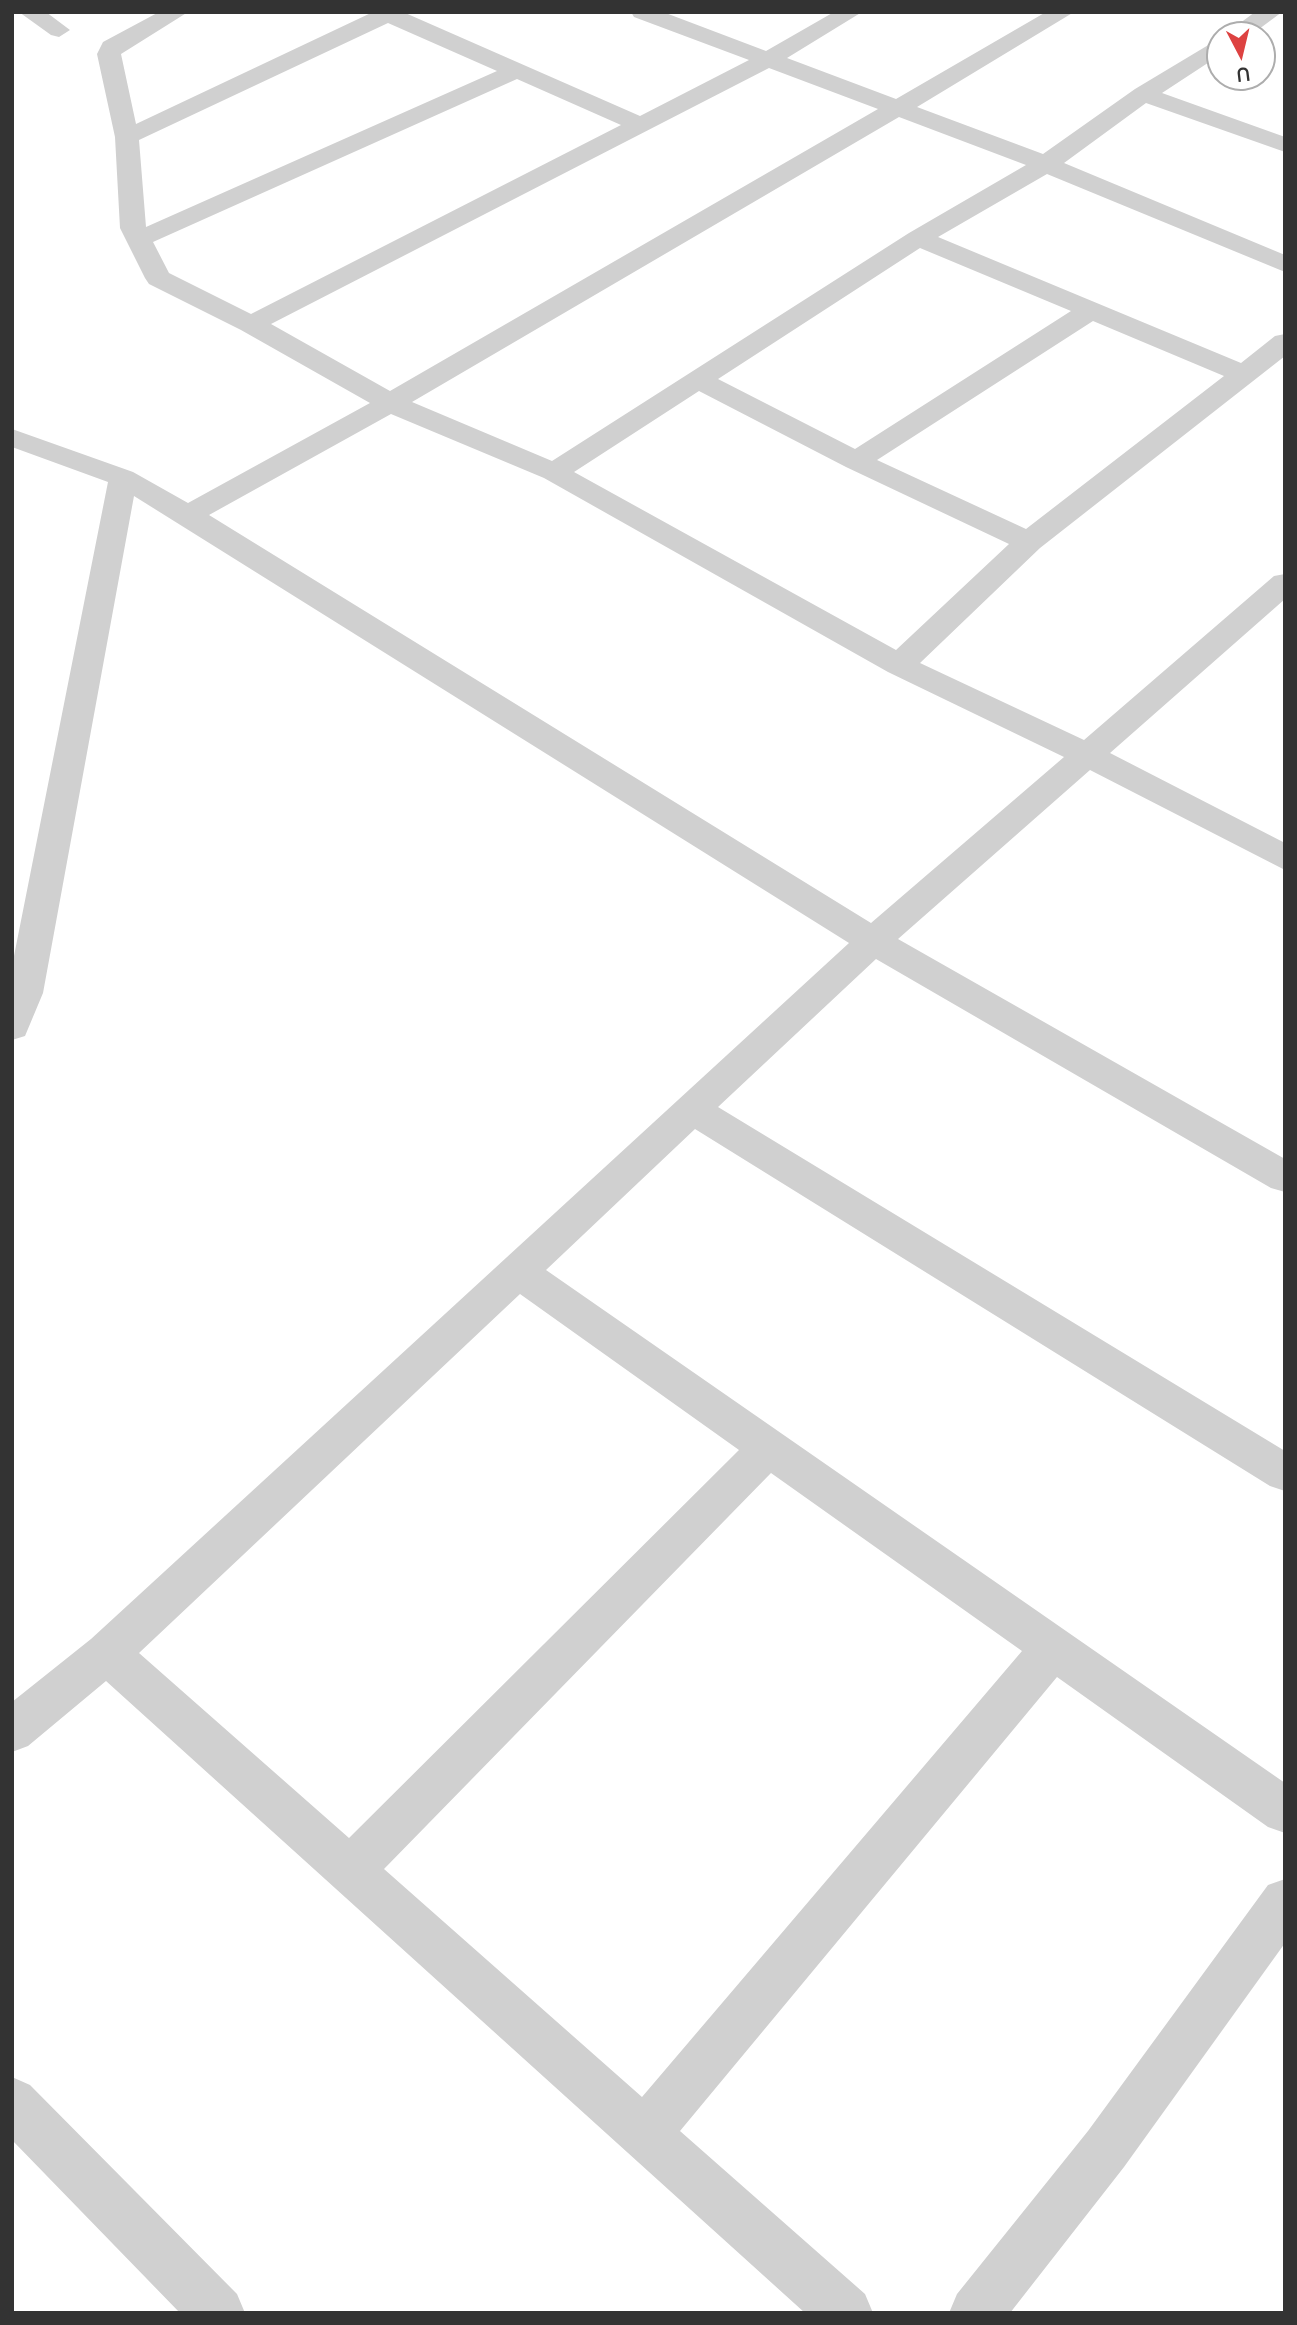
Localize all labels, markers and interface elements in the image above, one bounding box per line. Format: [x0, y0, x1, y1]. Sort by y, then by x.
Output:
north arrow [1206, 21, 1276, 91]
text: U [1235, 61, 1252, 89]

